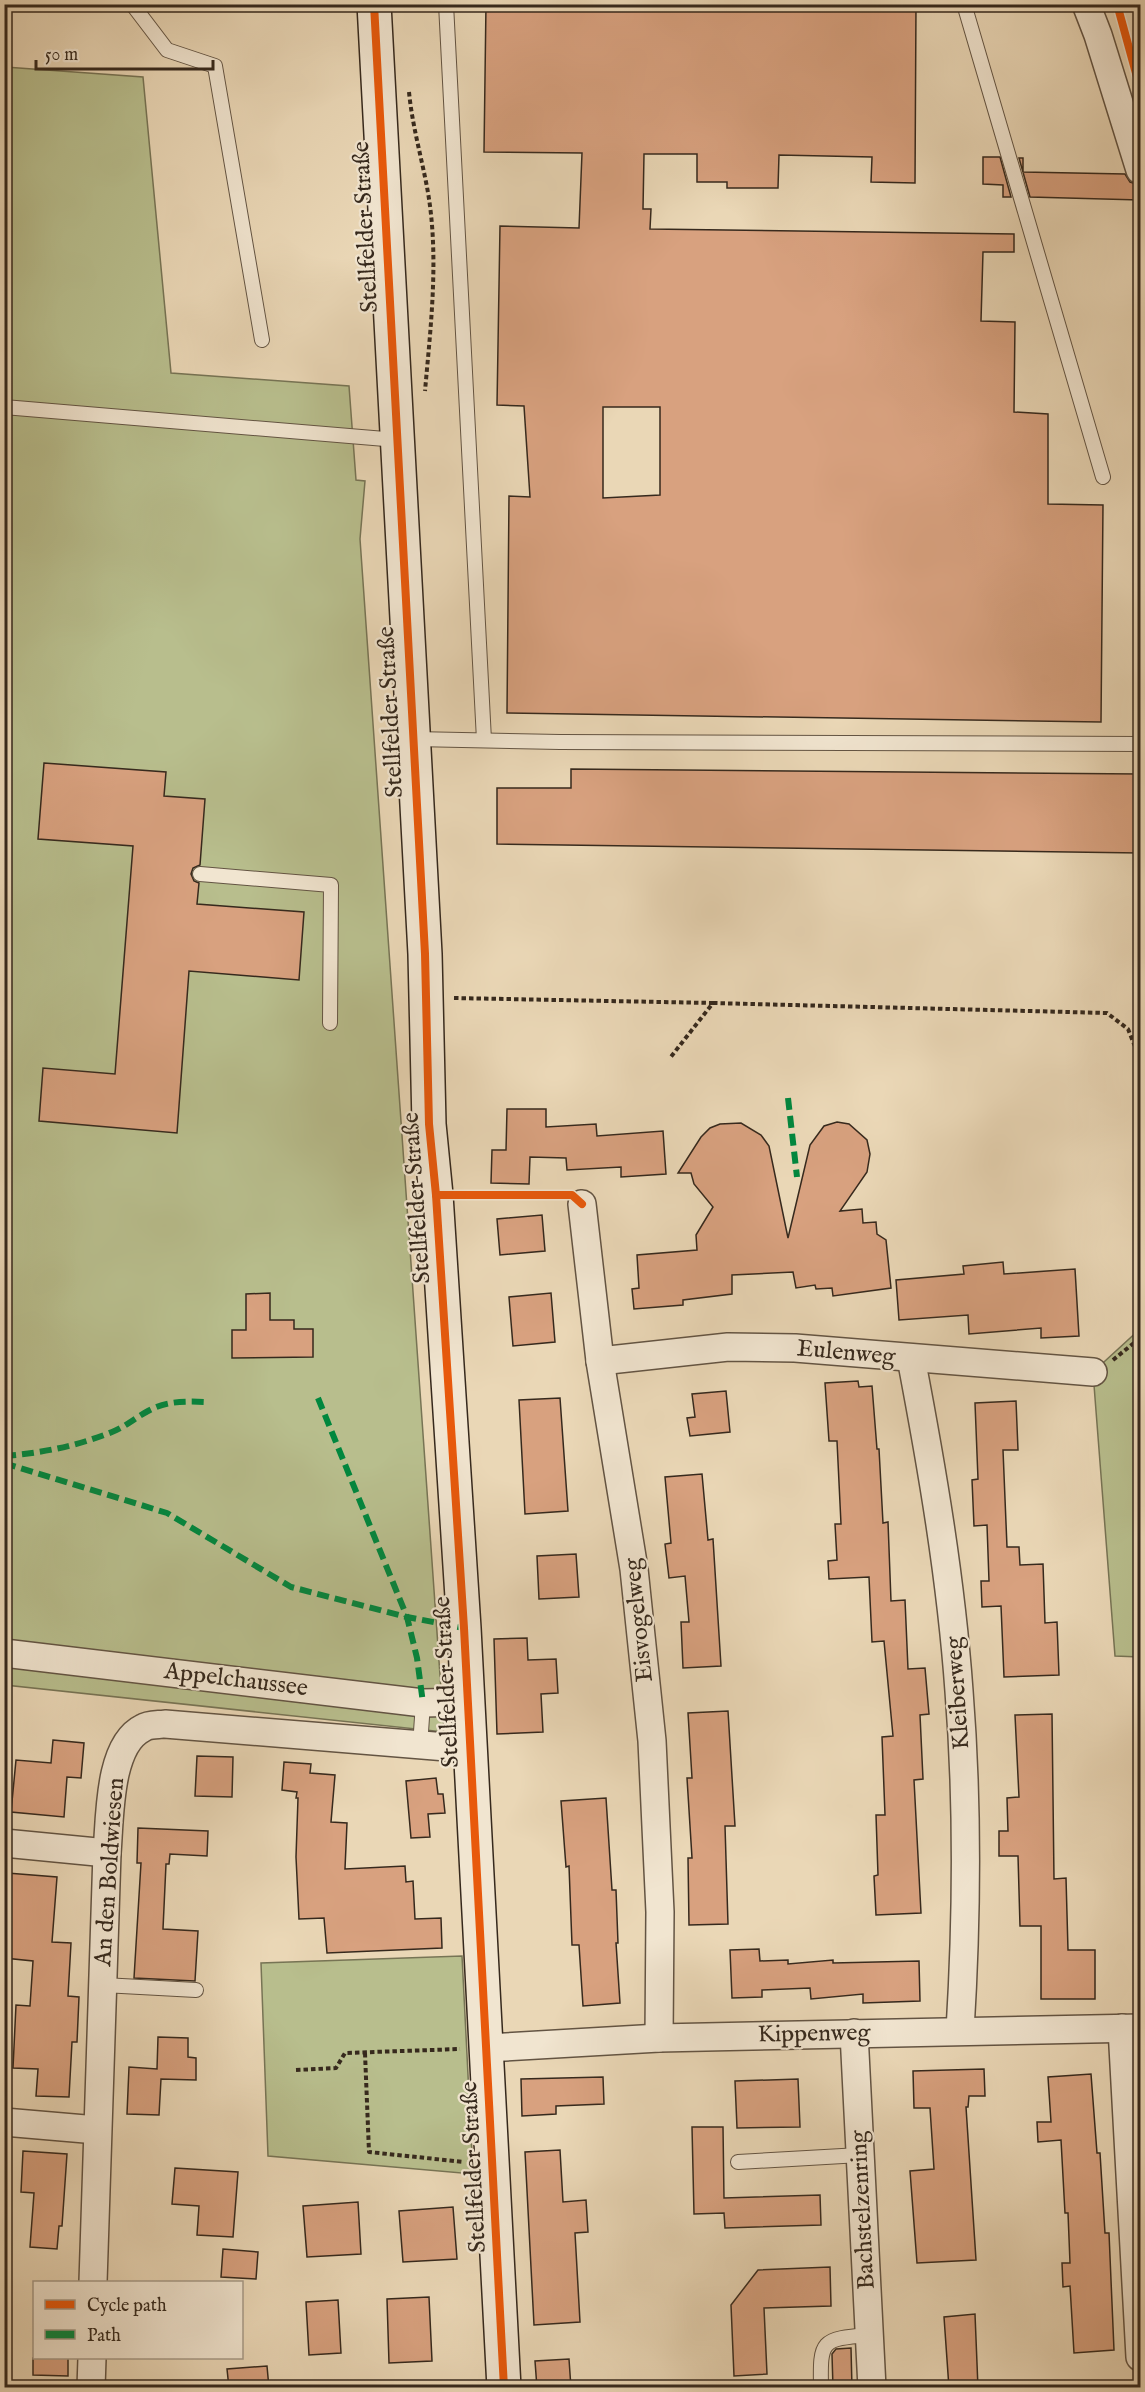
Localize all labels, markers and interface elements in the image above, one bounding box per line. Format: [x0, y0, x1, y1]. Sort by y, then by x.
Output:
scale bar [36, 33, 213, 71]
text: 50 m [45, 44, 78, 67]
street label: Stellfelder Straße [346, 140, 386, 314]
street label: Stellfelder Straße [371, 625, 411, 799]
street label: Stellfelder Straße [396, 1111, 438, 1285]
street label: Eulenweg [795, 1333, 898, 1373]
street label: Eisvogelweg [617, 1555, 661, 1684]
street label: Stellfelder Straße [427, 1595, 467, 1769]
street label: Kleiberweg [939, 1634, 977, 1751]
street label: Appelchaussee [161, 1656, 310, 1704]
street label: An den Boldwiesen [88, 1776, 132, 1968]
street label: Kippenweg [757, 2017, 872, 2050]
street label: Stellfelder Straße [454, 2080, 494, 2254]
street label: Bachstelzenring [843, 2129, 883, 2290]
legend [33, 2281, 243, 2359]
text: Cycle path [87, 2295, 167, 2318]
text: Path [87, 2325, 121, 2348]

